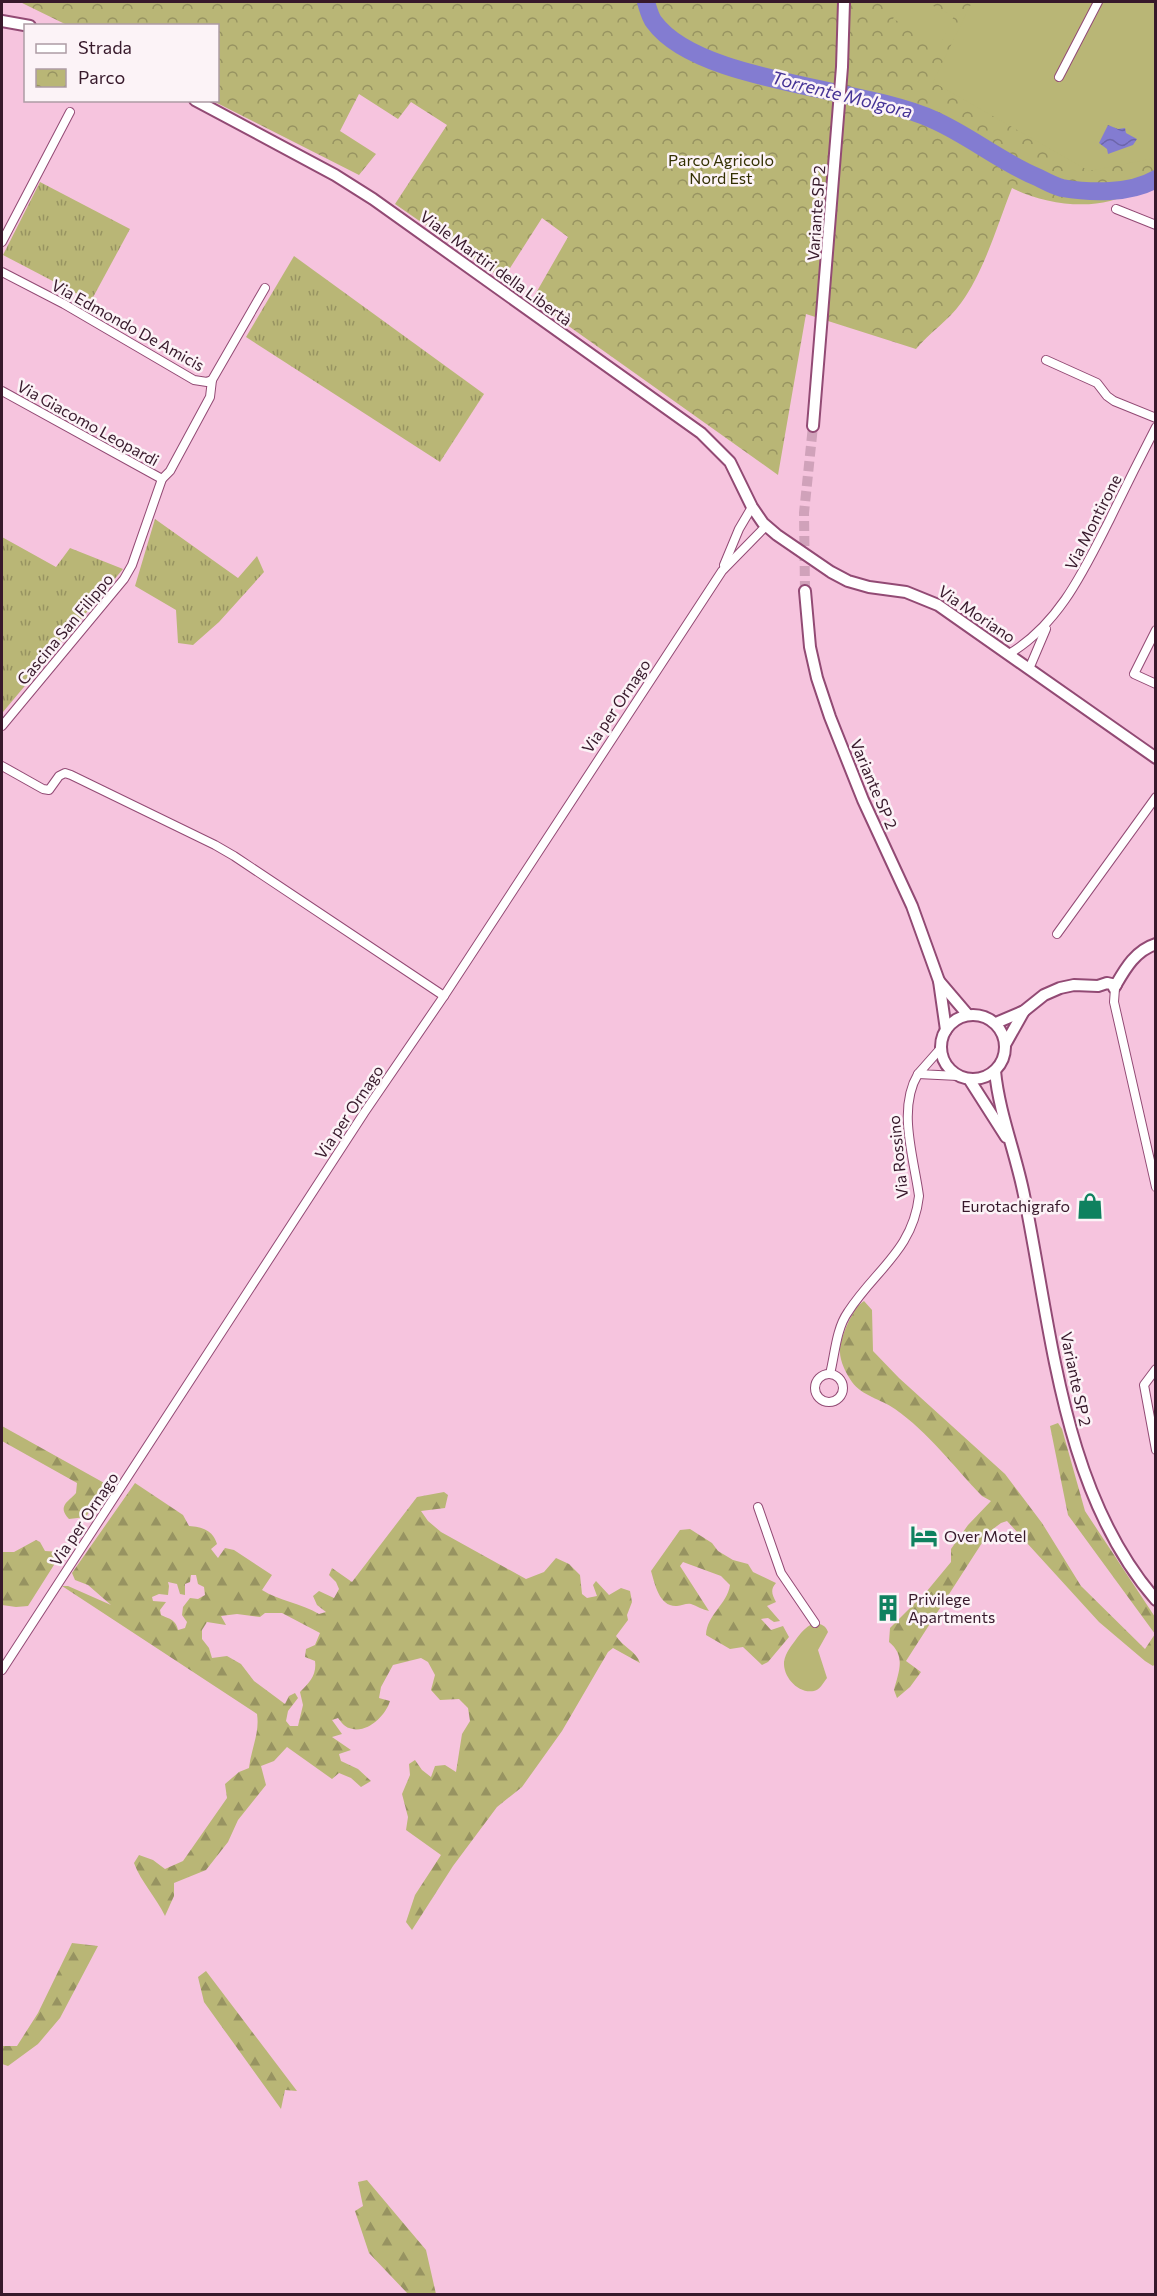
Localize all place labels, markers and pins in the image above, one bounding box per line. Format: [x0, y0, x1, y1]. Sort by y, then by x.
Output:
shop icon: Eurotachigrafo [1075, 1191, 1105, 1221]
place label: Eurotachigrafo [961, 1196, 1070, 1215]
hotel icon: Over Motel [909, 1521, 939, 1551]
place label: Over Motel [944, 1526, 1027, 1545]
place label: Privilege Apartments [908, 1589, 995, 1626]
building icon: Privilege Apartments [873, 1593, 903, 1623]

